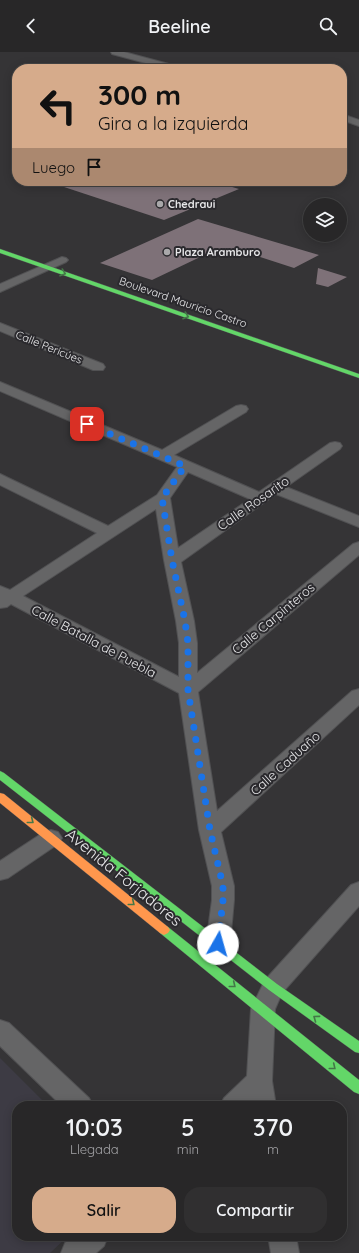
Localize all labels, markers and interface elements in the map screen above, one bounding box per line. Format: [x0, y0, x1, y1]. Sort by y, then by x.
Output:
icon: back [20, 15, 42, 37]
text: Beeline [148, 15, 211, 38]
icon: search [317, 15, 339, 37]
text: 300 m [98, 77, 181, 112]
icon: left [32, 80, 84, 132]
text: Gira a la izquierda [98, 112, 249, 135]
icon: arrive [83, 156, 105, 178]
text: Luego [32, 158, 75, 177]
place label: Chedraui [168, 197, 215, 211]
map controls [303, 198, 347, 242]
button: layers [303, 198, 347, 242]
marker: Chedraui [155, 199, 165, 209]
place label: Plaza Aramburo [175, 245, 260, 259]
marker: Plaza Aramburo [162, 247, 172, 257]
one-way arrow [59, 269, 66, 277]
street label: Boulevard Mauricio Castro [117, 274, 249, 331]
one-way arrow [182, 311, 189, 319]
street label: Calle Pericúes [14, 327, 84, 367]
pin [70, 407, 104, 441]
icon: arrive [76, 413, 98, 435]
street label: Calle Rosarito [214, 472, 292, 534]
street label: Calle Carpinteros [228, 579, 318, 657]
street label: Calle Batalla de Puebla [29, 601, 159, 681]
street label: Calle Caduaño [247, 727, 323, 798]
one-way arrow [26, 816, 33, 823]
street label: Avenida Forjadores [62, 824, 186, 930]
one-way arrow [127, 898, 134, 905]
position arrow [197, 923, 239, 965]
one-way arrow [228, 980, 235, 987]
one-way arrow [313, 1015, 320, 1022]
one-way arrow [329, 1062, 336, 1069]
text: 10:03 [66, 1112, 123, 1142]
text: 5 [181, 1112, 195, 1142]
text: 370 [253, 1112, 293, 1142]
text: Llegada [70, 1141, 119, 1157]
text: min [177, 1141, 199, 1157]
text: m [267, 1141, 279, 1157]
button: Salir [32, 1187, 176, 1233]
button: Compartir [184, 1187, 327, 1233]

